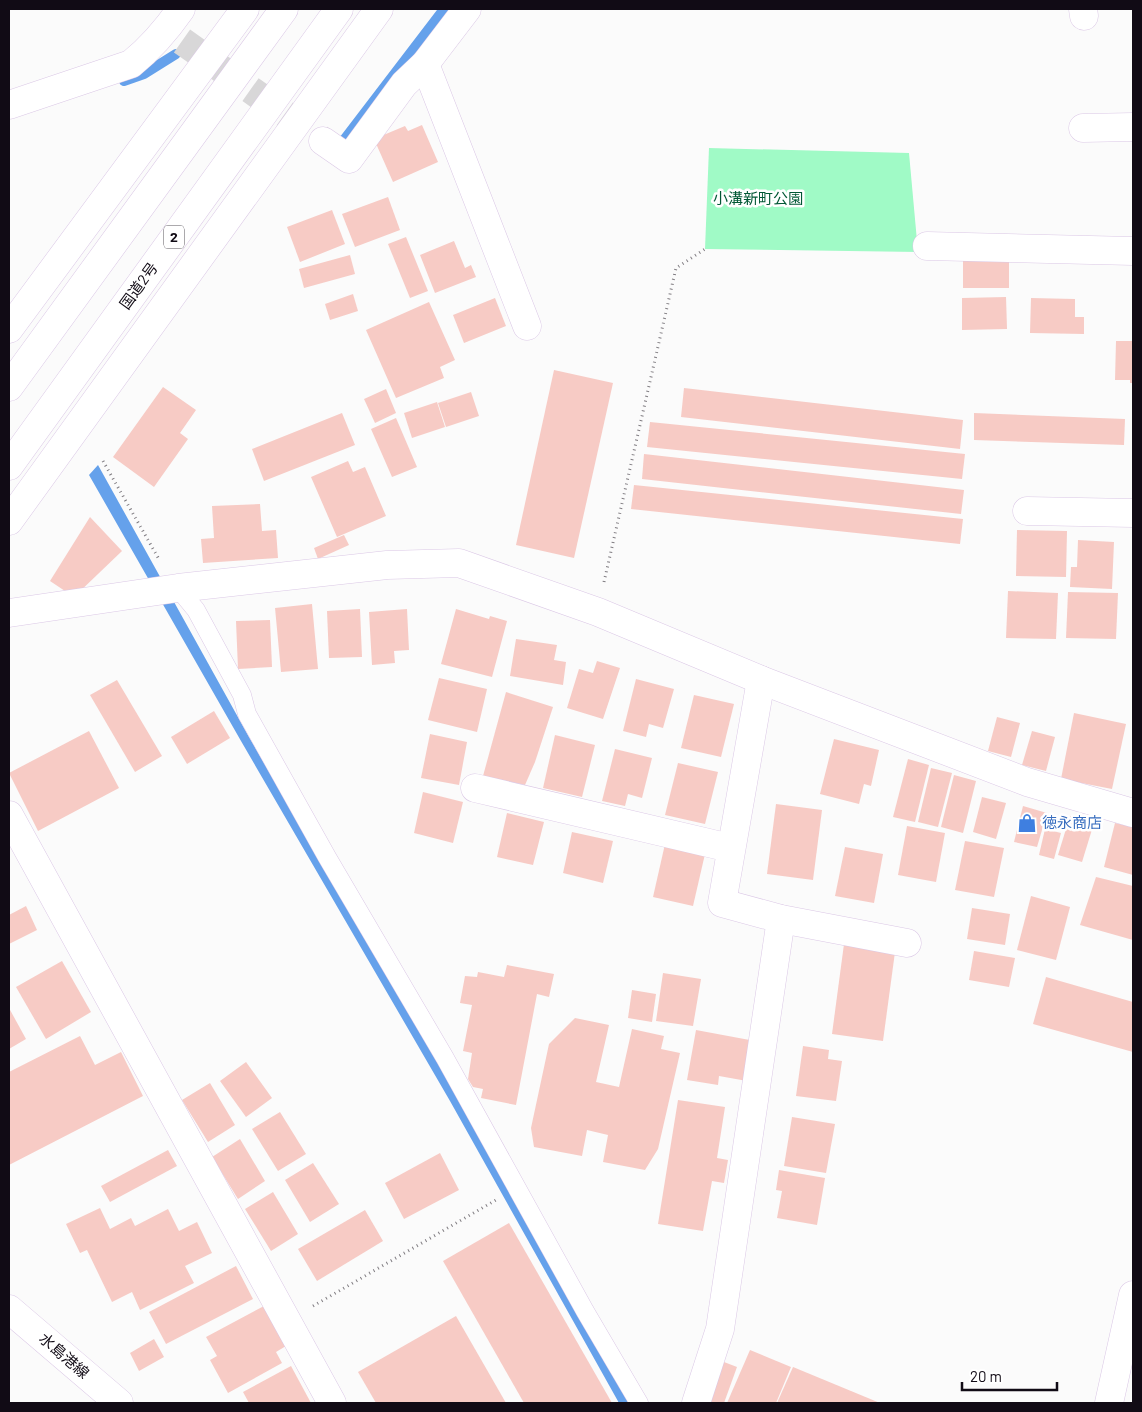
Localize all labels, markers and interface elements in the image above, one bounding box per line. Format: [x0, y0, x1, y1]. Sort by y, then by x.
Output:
park label: 小溝新町公園 [713, 189, 803, 207]
road number: 2 [164, 226, 184, 248]
street label: 国道2号 [115, 259, 161, 312]
shop icon: 徳永商店 [1016, 812, 1038, 834]
place label: 徳永商店 [1042, 813, 1102, 831]
street label: 水島港線 [36, 1329, 93, 1382]
scale bar [962, 1360, 1057, 1392]
text: 20 m [970, 1367, 1002, 1385]

